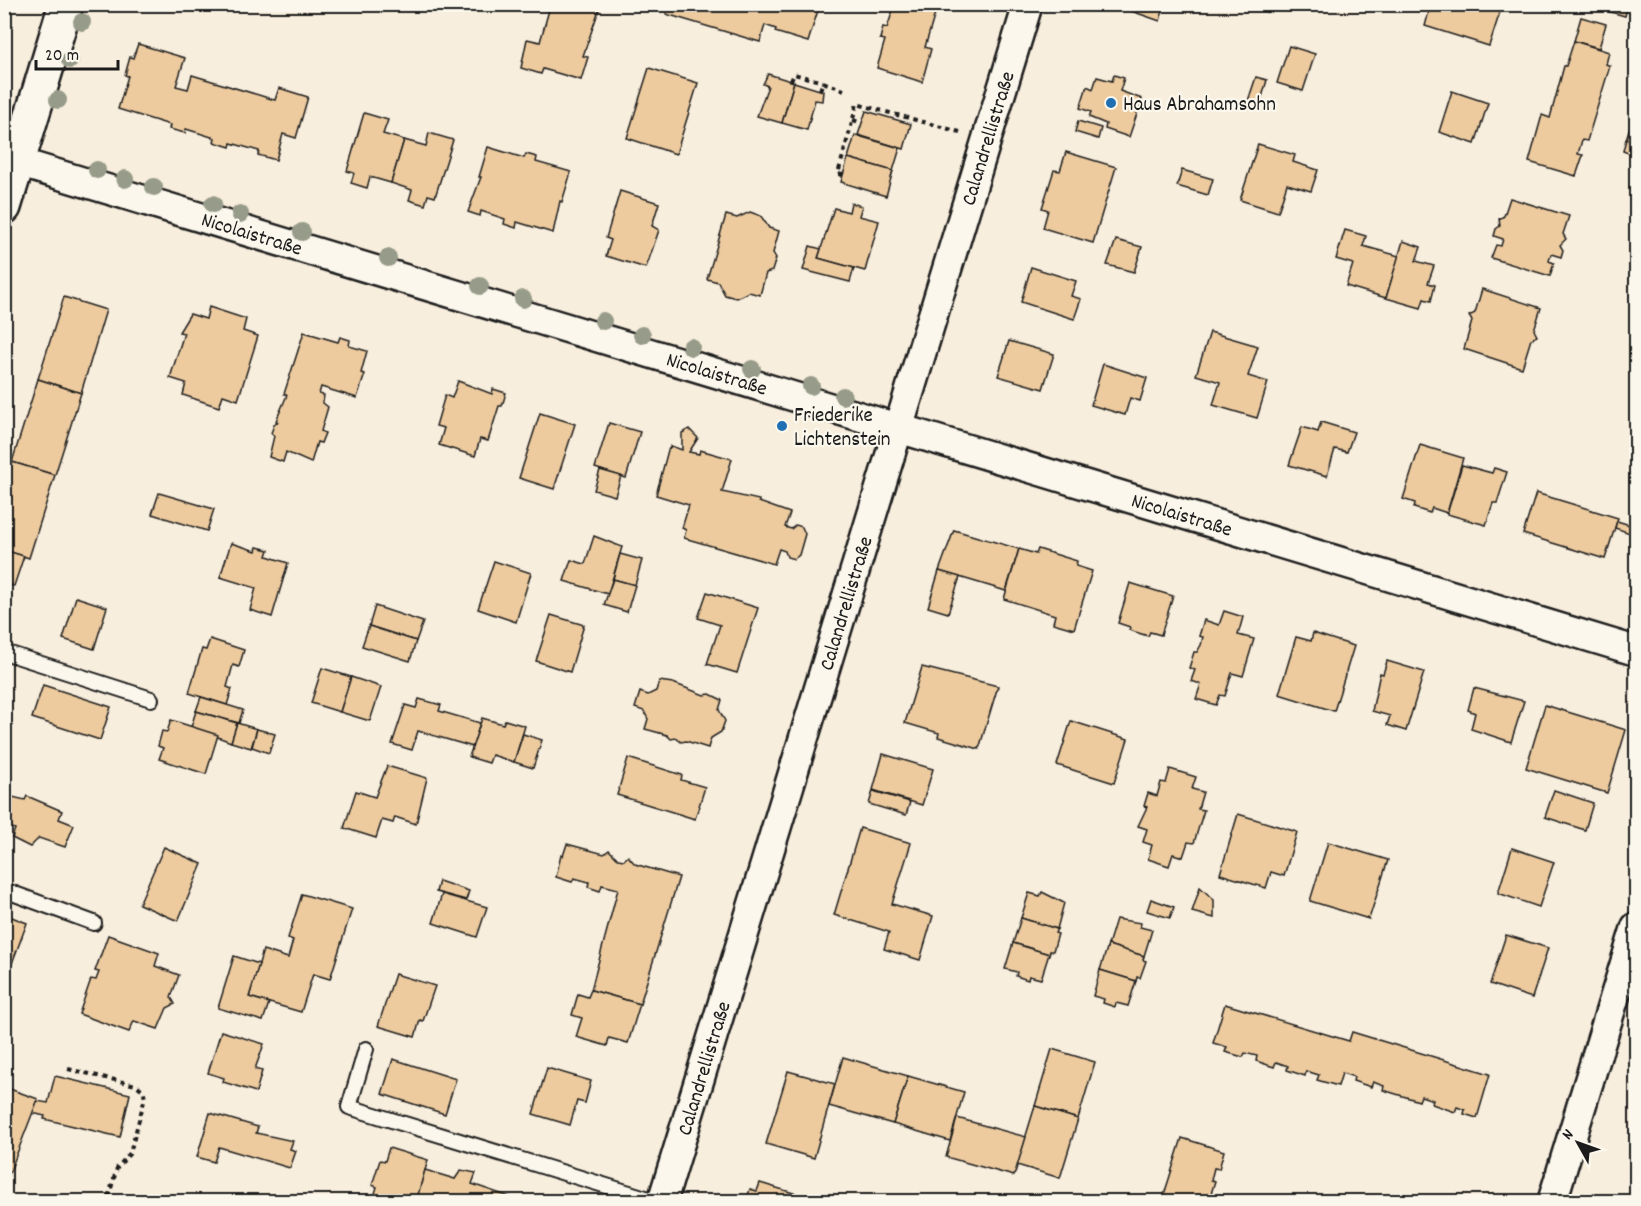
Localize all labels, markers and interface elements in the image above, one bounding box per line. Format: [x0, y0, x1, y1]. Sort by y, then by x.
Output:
scale bar [36, 33, 118, 71]
text: 20 m [45, 44, 79, 69]
street label: Calandrellistraße [955, 68, 1025, 210]
place label: Haus Abrahamsohn [1123, 91, 1276, 121]
marker: Haus Abrahamsohn [1104, 96, 1118, 110]
street label: Nicolaistraße [197, 206, 305, 265]
street label: Nicolaistraße [662, 346, 770, 405]
place label: Friederike Lichtenstein [794, 402, 891, 456]
marker: Friederike Lichtenstein [775, 419, 789, 433]
street label: Nicolaistraße [1127, 487, 1235, 546]
street label: Calandrellistraße [813, 533, 883, 675]
street label: Calandrellistraße [671, 998, 741, 1140]
north arrow [1548, 1113, 1608, 1173]
text: N [1557, 1124, 1580, 1145]

